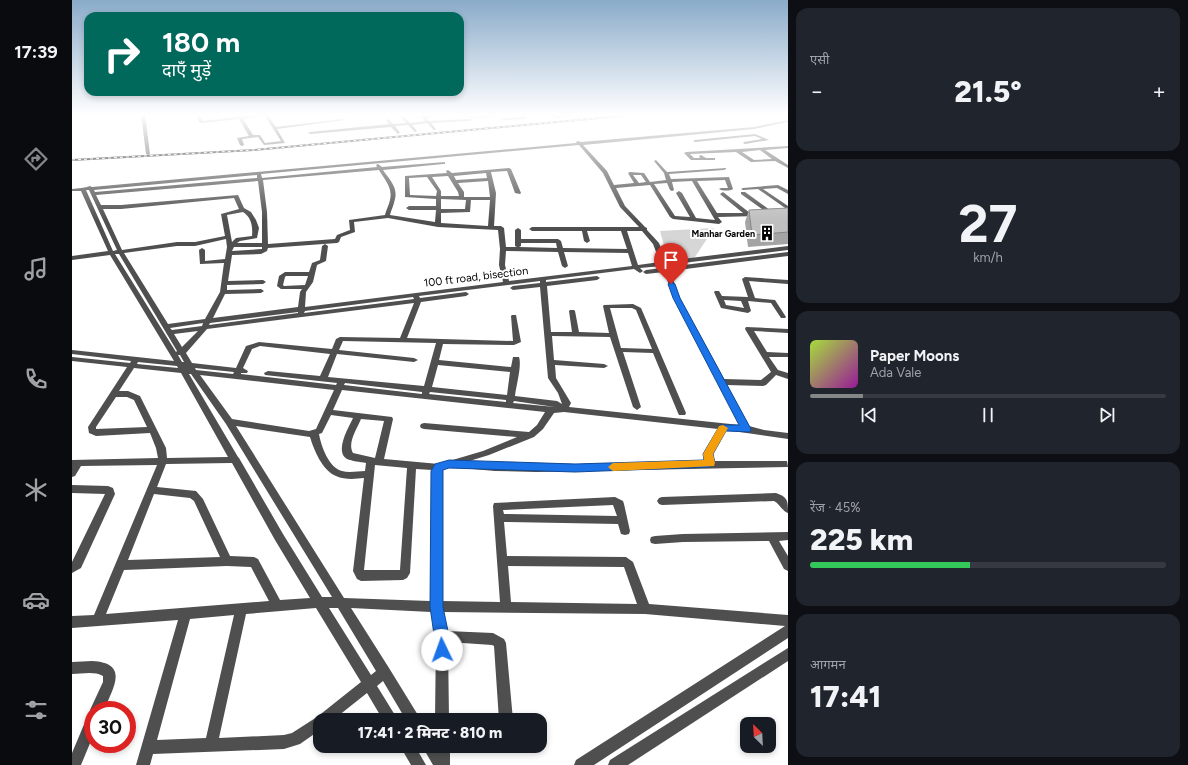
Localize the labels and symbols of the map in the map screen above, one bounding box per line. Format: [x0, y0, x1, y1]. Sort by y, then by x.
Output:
building icon: Manhar Garden [758, 224, 776, 242]
place label: Manhar Garden [692, 228, 755, 239]
pin [654, 243, 688, 284]
street label: 100 ft road, bisection [423, 264, 529, 290]
position arrow [421, 629, 463, 671]
speed limit sign: 30 [84, 701, 136, 753]
north arrow [740, 717, 776, 753]

